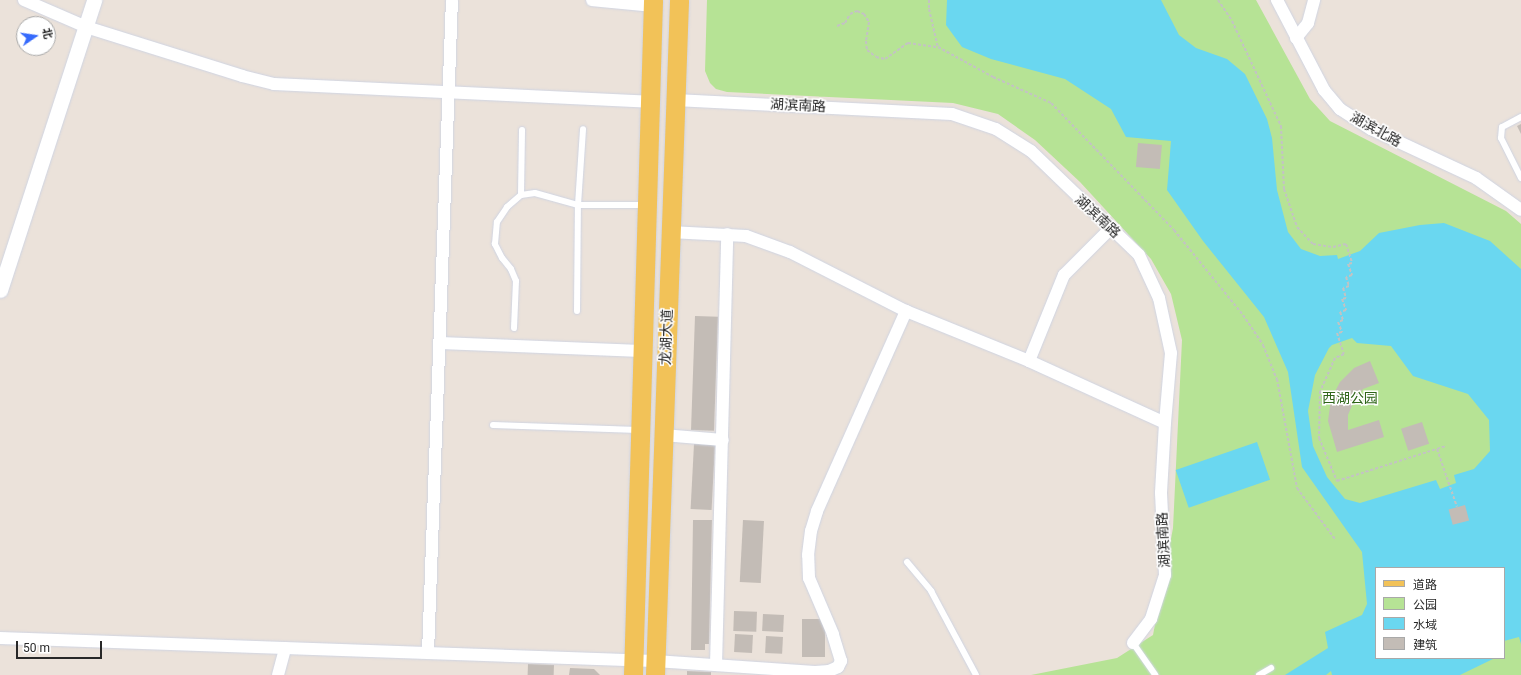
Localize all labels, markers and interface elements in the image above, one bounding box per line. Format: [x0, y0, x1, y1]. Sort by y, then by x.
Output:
north arrow [16, 16, 56, 56]
text: 北 [40, 27, 55, 40]
street label: 湖滨南路 [770, 95, 826, 115]
street label: 湖滨北路 [1347, 108, 1405, 150]
street label: 湖滨南路 [1072, 191, 1124, 241]
street label: 龙湖大道 [657, 309, 675, 365]
park label: 西湖公园 [1322, 390, 1378, 406]
street label: 湖滨南路 [1153, 512, 1173, 568]
legend [1375, 567, 1505, 659]
text: 道路 [1413, 578, 1437, 592]
text: 公园 [1413, 598, 1437, 612]
text: 水域 [1413, 618, 1437, 632]
scale bar [18, 633, 104, 659]
text: 建筑 [1413, 638, 1437, 652]
text: 50 m [23, 641, 50, 655]

